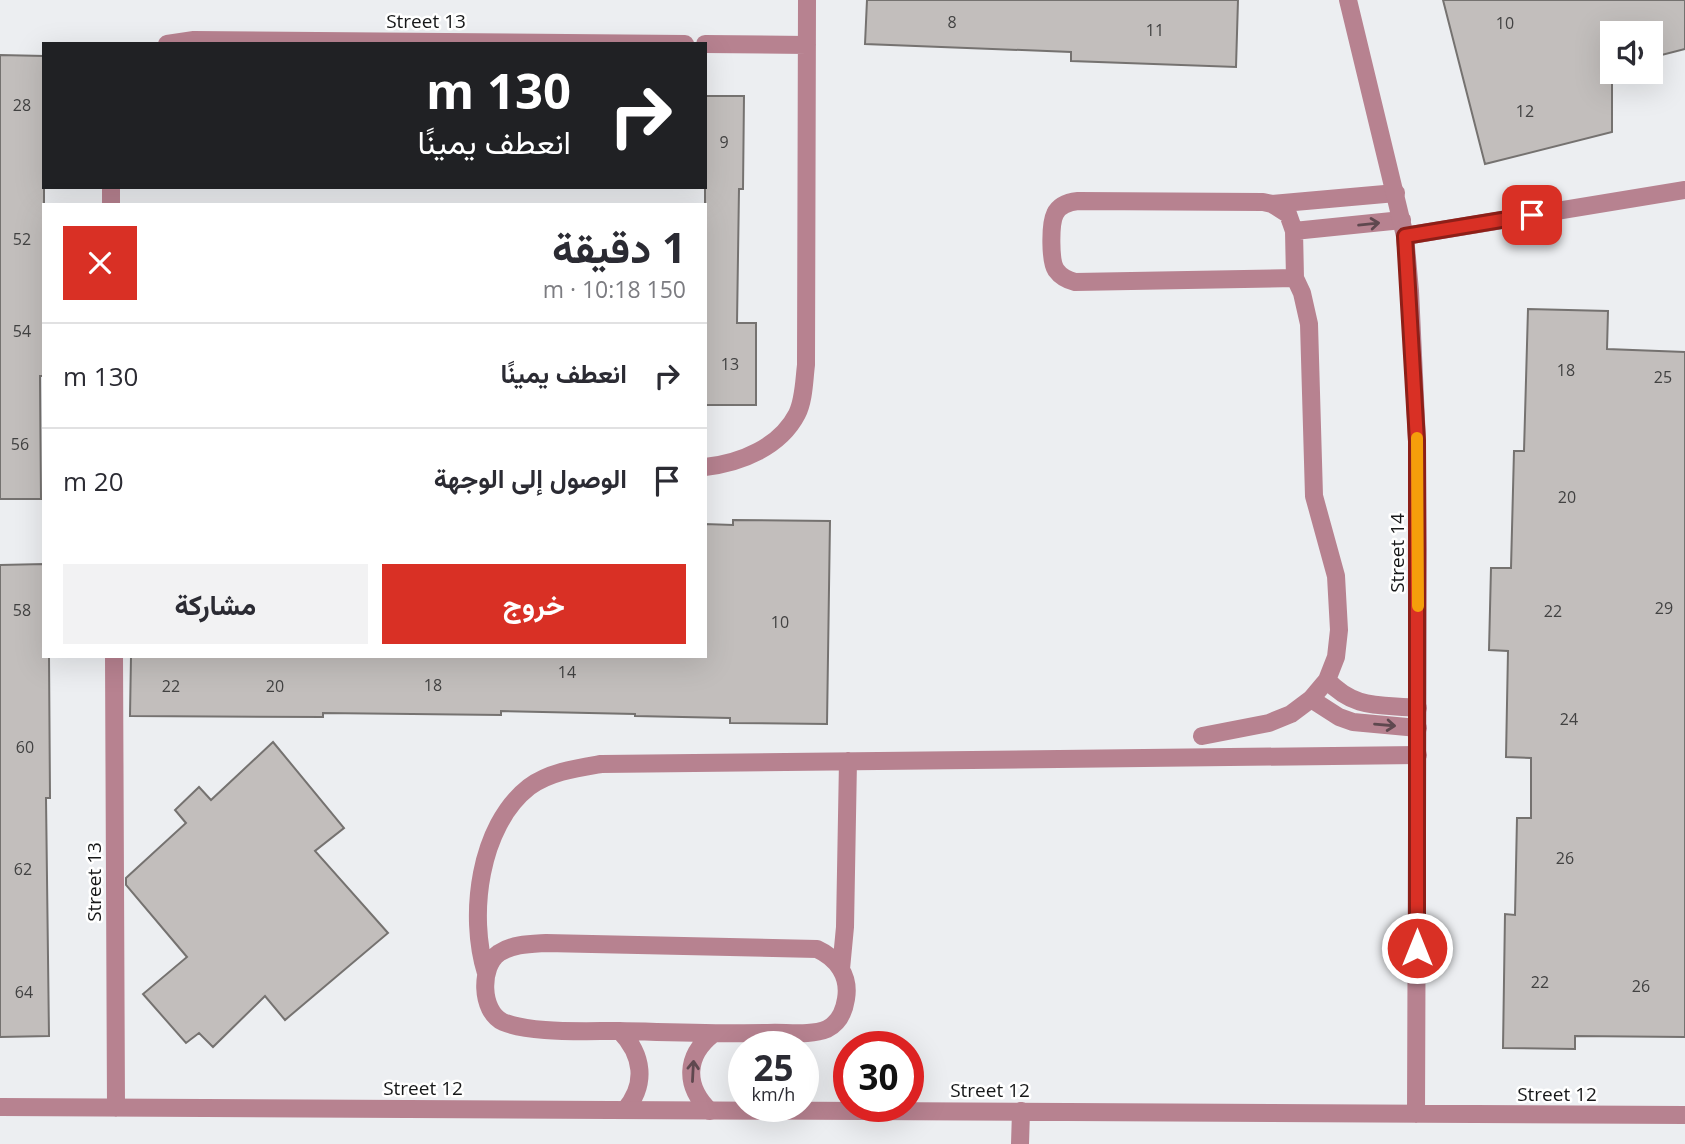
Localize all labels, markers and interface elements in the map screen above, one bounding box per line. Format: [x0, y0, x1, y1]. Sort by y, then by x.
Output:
street label: Street 13 [386, 8, 466, 34]
house number: 8 [947, 11, 957, 33]
house number: 10 [1496, 12, 1514, 34]
house number: 11 [1146, 19, 1164, 41]
map controls [1600, 21, 1663, 84]
button: sound [1600, 21, 1663, 84]
text: 130 m [426, 57, 571, 123]
icon: right [595, 70, 686, 161]
house number: 28 [13, 94, 31, 116]
house number: 12 [1516, 100, 1534, 122]
text: انعطف يمينًا [417, 120, 571, 163]
house number: 9 [719, 131, 729, 153]
pin [1502, 185, 1562, 245]
icon: arrive [1513, 196, 1551, 234]
one-way arrow [1357, 217, 1379, 230]
text: 1 دقيقة [552, 218, 686, 275]
button: close [63, 226, 137, 300]
house number: 52 [13, 228, 31, 250]
text: 150 m · 10:18 [543, 273, 686, 305]
house number: 54 [13, 320, 31, 342]
house number: 13 [721, 353, 739, 375]
text: انعطف يمينًا [500, 355, 627, 391]
icon: right [648, 357, 686, 395]
text: 130 m [63, 358, 138, 394]
house number: 18 [1557, 359, 1575, 381]
house number: 25 [1654, 366, 1672, 388]
house number: 56 [11, 433, 29, 455]
text: الوصول إلى الوجهة [434, 460, 627, 496]
icon: arrive [648, 462, 686, 500]
text: 20 m [63, 463, 124, 499]
house number: 20 [1558, 486, 1576, 508]
street label: Street 14 [1384, 513, 1410, 593]
button: مشاركة [63, 564, 368, 644]
button: خروج [382, 564, 686, 644]
house number: 29 [1655, 597, 1673, 619]
house number: 58 [13, 599, 31, 621]
house number: 22 [1544, 600, 1562, 622]
house number: 10 [771, 611, 789, 633]
house number: 14 [558, 661, 576, 683]
house number: 18 [424, 674, 442, 696]
house number: 22 [162, 675, 180, 697]
house number: 20 [266, 675, 284, 697]
house number: 24 [1560, 708, 1578, 730]
one-way arrow [1373, 719, 1396, 732]
house number: 60 [16, 736, 34, 758]
street label: Street 13 [81, 842, 107, 922]
house number: 26 [1556, 847, 1574, 869]
house number: 62 [14, 858, 32, 880]
position arrow [1380, 911, 1454, 985]
house number: 22 [1531, 971, 1549, 993]
house number: 26 [1632, 975, 1650, 997]
house number: 64 [15, 981, 33, 1003]
speed limit sign: 30 [833, 1031, 924, 1122]
text: 25 [753, 1044, 794, 1091]
one-way arrow [686, 1060, 699, 1083]
street label: Street 12 [383, 1075, 463, 1101]
street label: Street 12 [950, 1077, 1030, 1103]
street label: Street 12 [1517, 1081, 1597, 1107]
text: km/h [752, 1082, 795, 1106]

